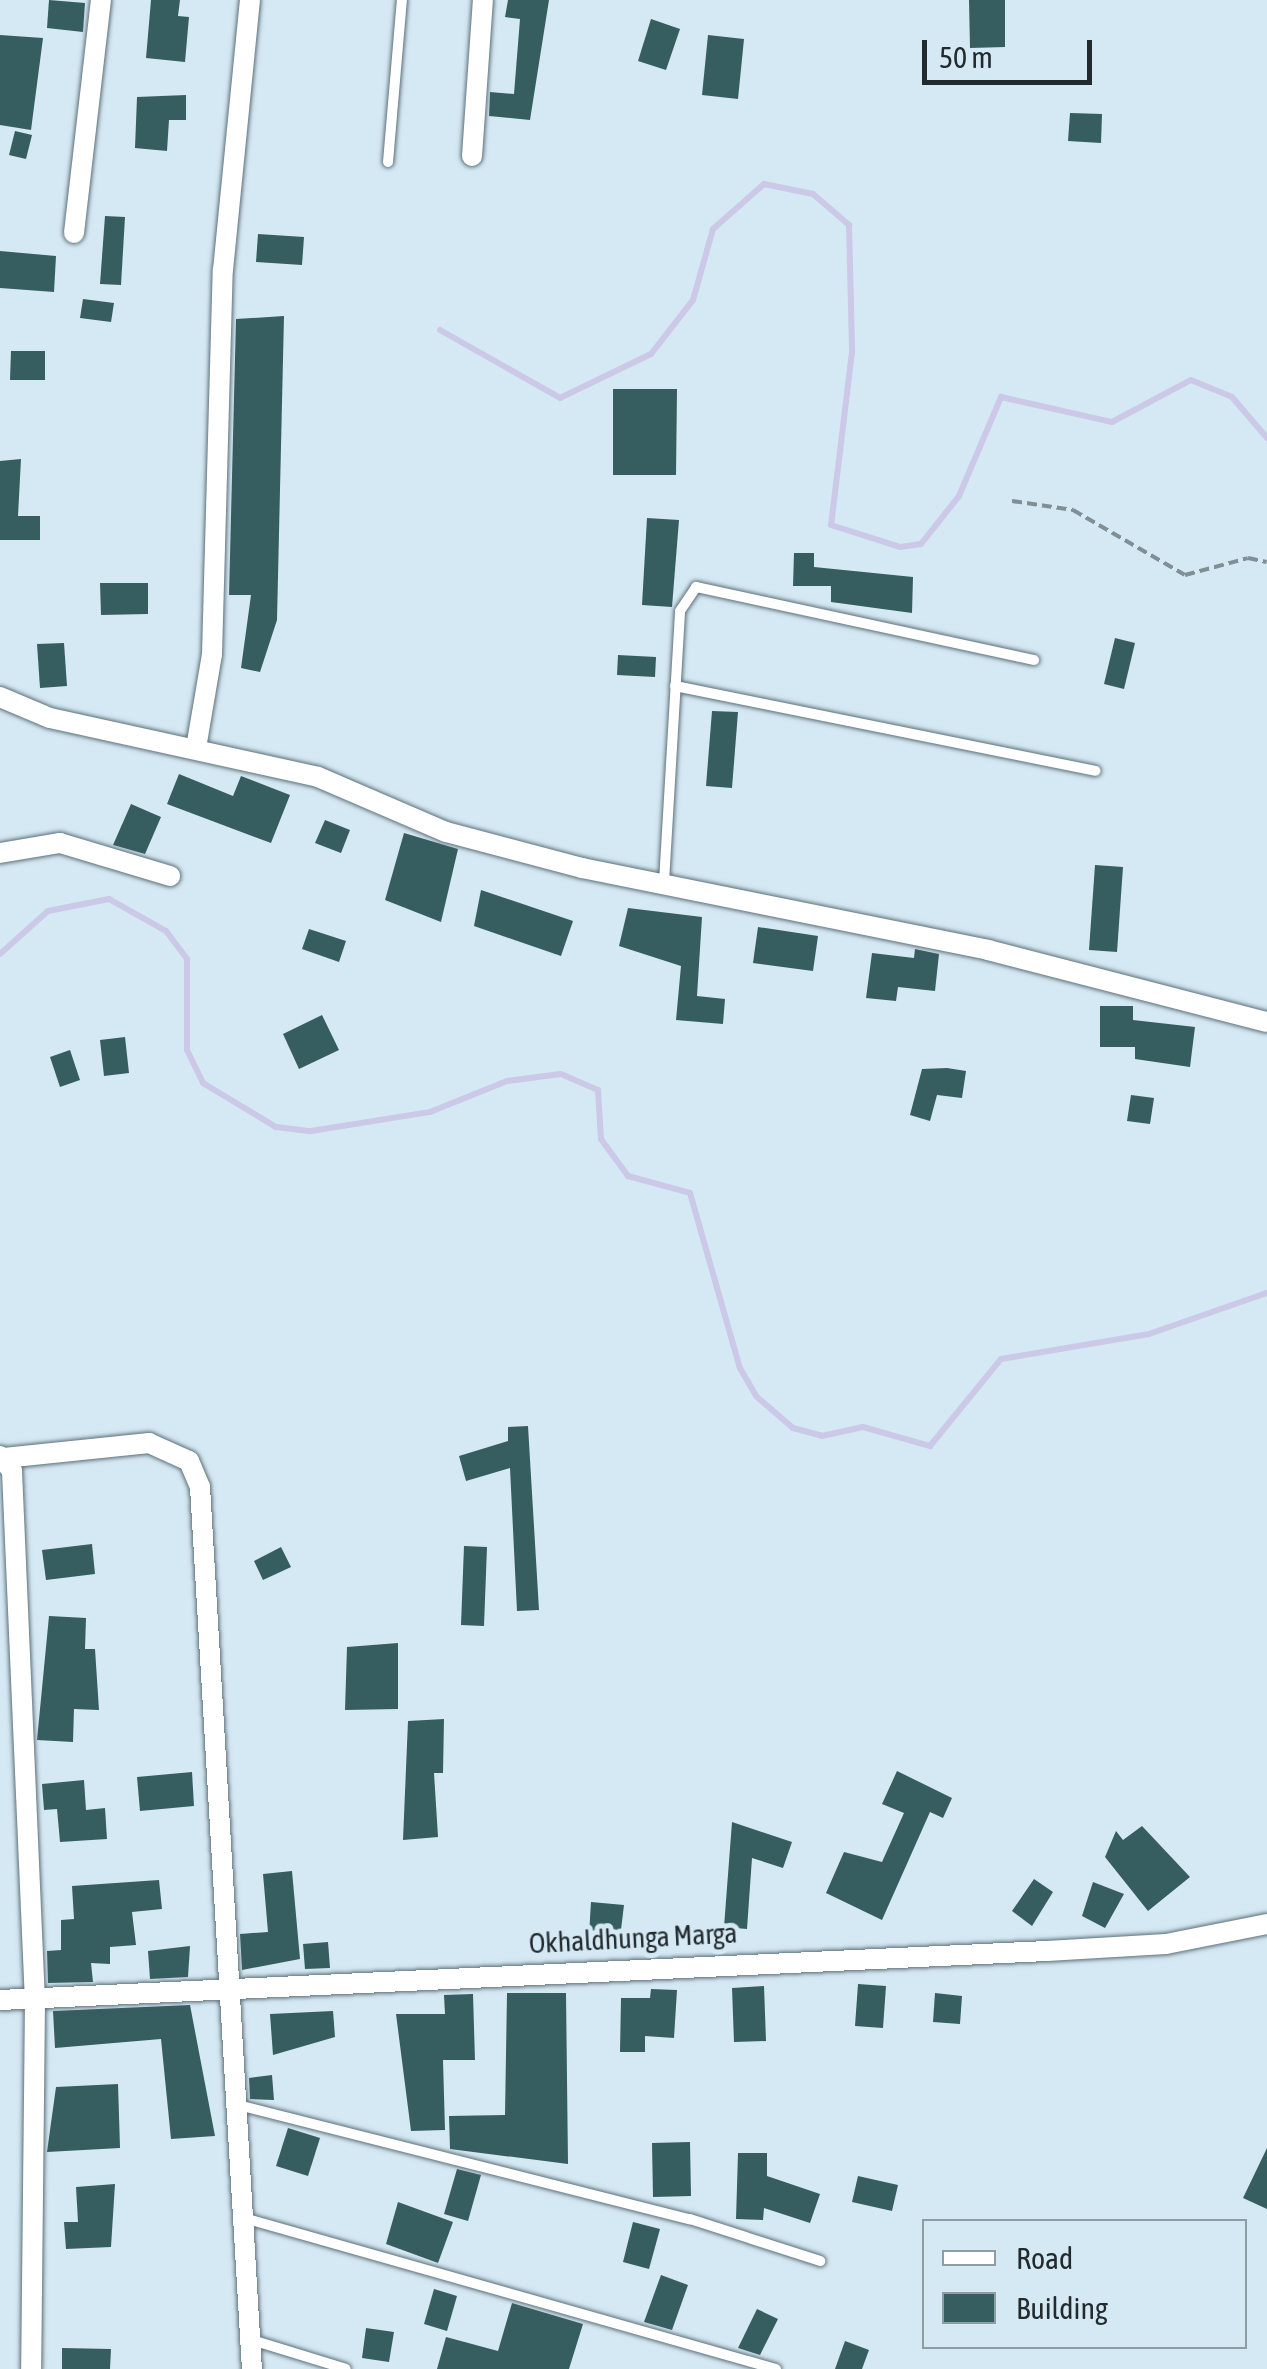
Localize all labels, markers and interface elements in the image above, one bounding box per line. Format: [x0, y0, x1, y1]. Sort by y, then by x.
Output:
scale bar [927, 20, 1097, 82]
text: 50 m [939, 40, 993, 74]
street label: Okhaldhunga Marga [528, 1916, 738, 1960]
legend [922, 2219, 1247, 2349]
text: Road [1016, 2241, 1073, 2275]
text: Building [1016, 2291, 1108, 2325]

